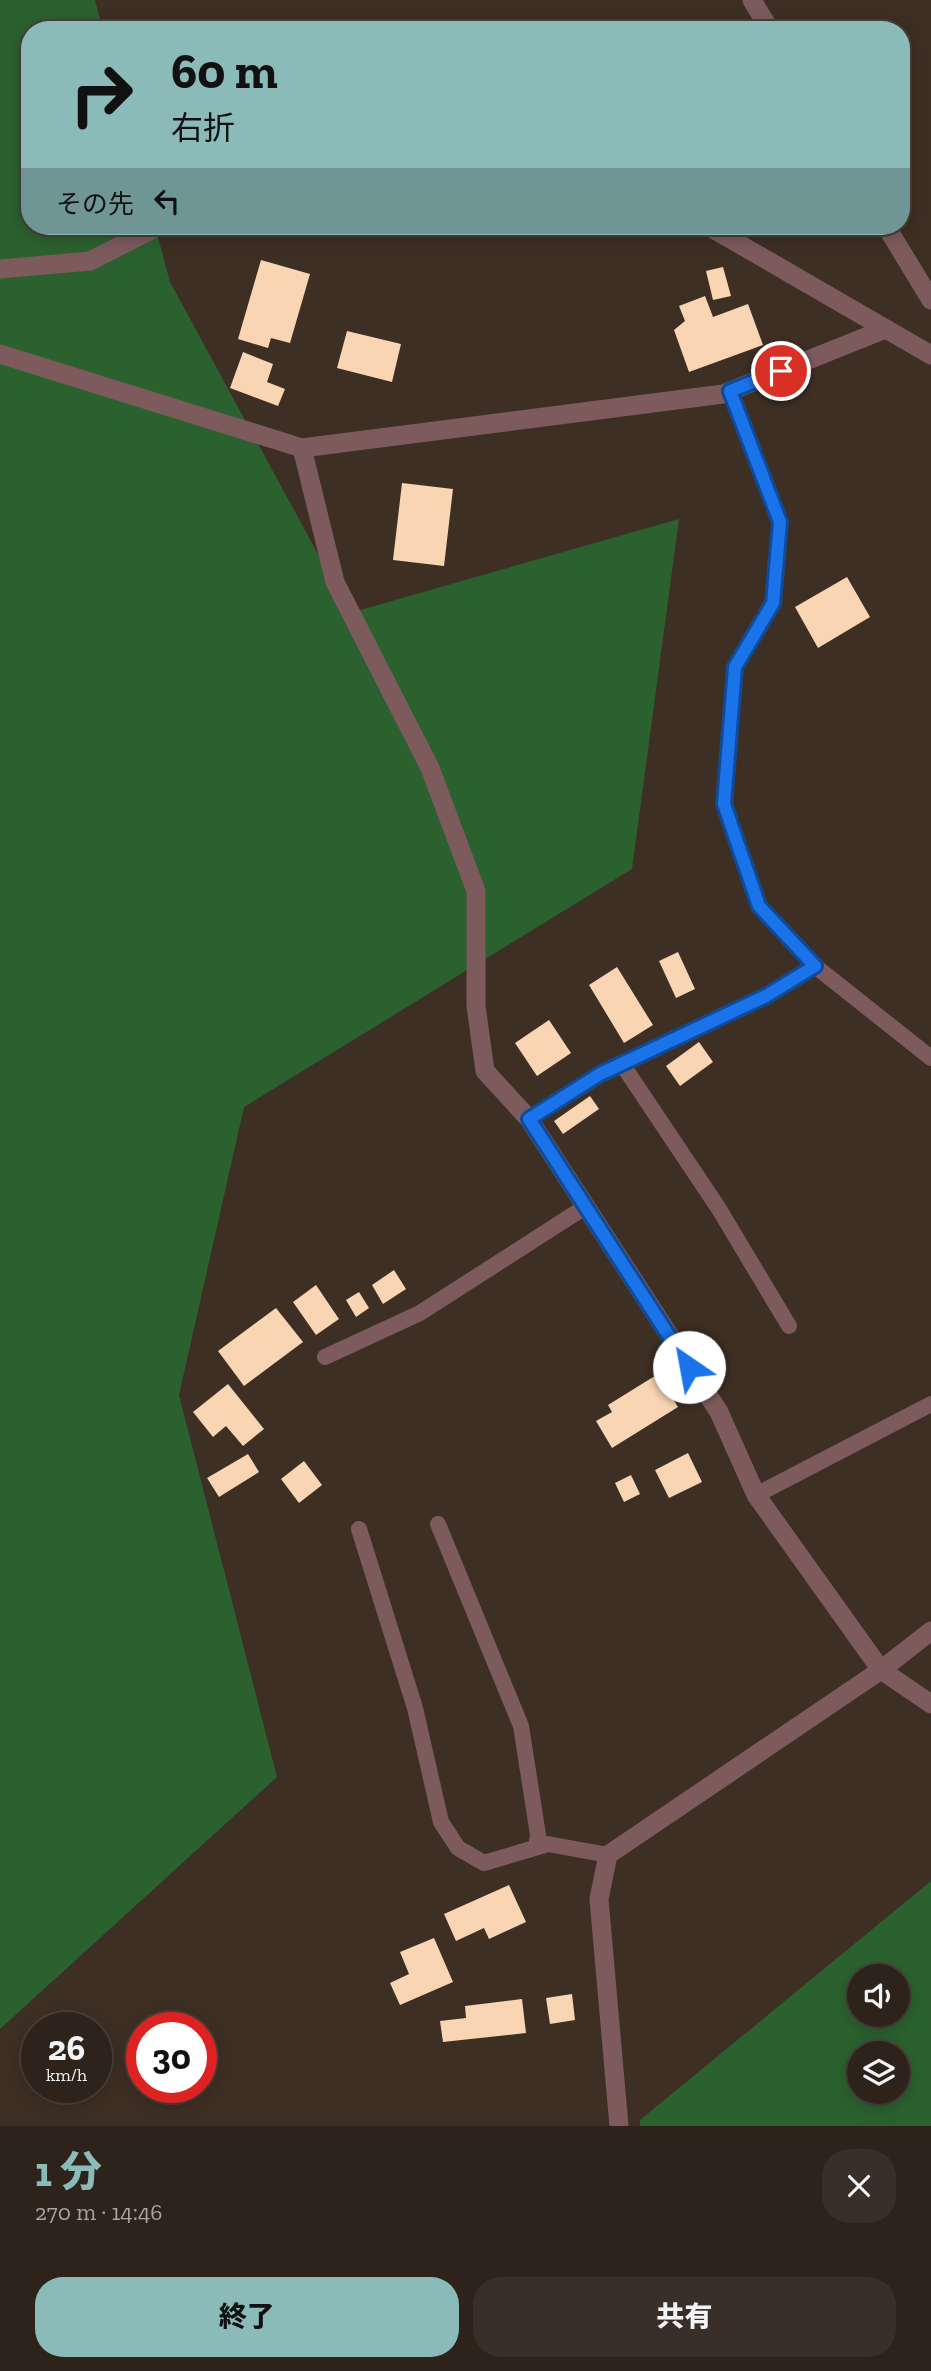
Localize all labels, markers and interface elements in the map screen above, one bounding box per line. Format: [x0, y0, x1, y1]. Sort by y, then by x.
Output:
text: 60 m [171, 42, 278, 101]
icon: right [56, 49, 147, 140]
text: 右折 [171, 109, 235, 147]
icon: left [148, 182, 186, 220]
text: その先 [56, 188, 134, 220]
pin [751, 341, 811, 401]
icon: arrive [762, 352, 800, 390]
position arrow [652, 1330, 726, 1404]
map controls [847, 1964, 910, 2104]
button: sound [847, 1964, 910, 2027]
speed limit sign: 30 [126, 2012, 217, 2103]
text: 26 [48, 2027, 85, 2069]
button: layers [847, 2041, 910, 2104]
text: km/h [46, 2064, 87, 2086]
text: 1 分 [35, 2146, 102, 2197]
button: close [822, 2149, 896, 2223]
text: 270 m · 14:46 [35, 2198, 163, 2226]
button: 終了 [35, 2277, 459, 2357]
button: 共有 [473, 2277, 896, 2357]

